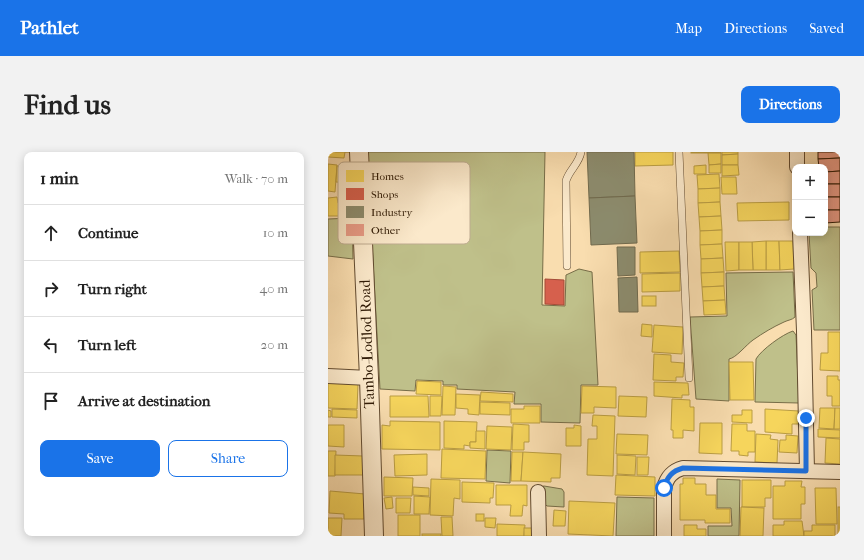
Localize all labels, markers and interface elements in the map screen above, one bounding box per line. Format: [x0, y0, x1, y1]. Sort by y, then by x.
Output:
text: Pathlet [20, 17, 79, 39]
text: Map [675, 20, 702, 37]
text: Directions [724, 20, 787, 37]
text: Saved [809, 20, 844, 37]
button: Directions [741, 86, 840, 123]
text: Find us [24, 88, 111, 121]
legend [338, 162, 470, 244]
map controls [792, 164, 828, 236]
button: + [792, 164, 828, 200]
text: 1 min [40, 168, 79, 188]
text: Homes [371, 170, 404, 183]
text: Walk · 70 m [225, 171, 288, 186]
text: Shops [371, 188, 398, 201]
button: − [792, 200, 828, 236]
text: Industry [371, 206, 413, 219]
icon: ahead [40, 222, 62, 244]
text: Continue [78, 224, 138, 242]
text: Other [371, 224, 400, 237]
text: 10 m [263, 225, 288, 240]
icon: right [40, 278, 62, 300]
street label: Tambo-Lodlod Road [356, 278, 378, 409]
text: Turn right [78, 280, 147, 298]
text: 40 m [260, 281, 288, 296]
icon: left [40, 334, 62, 356]
text: Turn left [78, 336, 136, 354]
text: 20 m [261, 337, 288, 352]
icon: arrive [40, 390, 62, 412]
text: Arrive at destination [78, 392, 210, 410]
route end [797, 409, 815, 427]
button: Save [40, 440, 160, 477]
button: Share [168, 440, 288, 477]
route start [655, 479, 673, 497]

